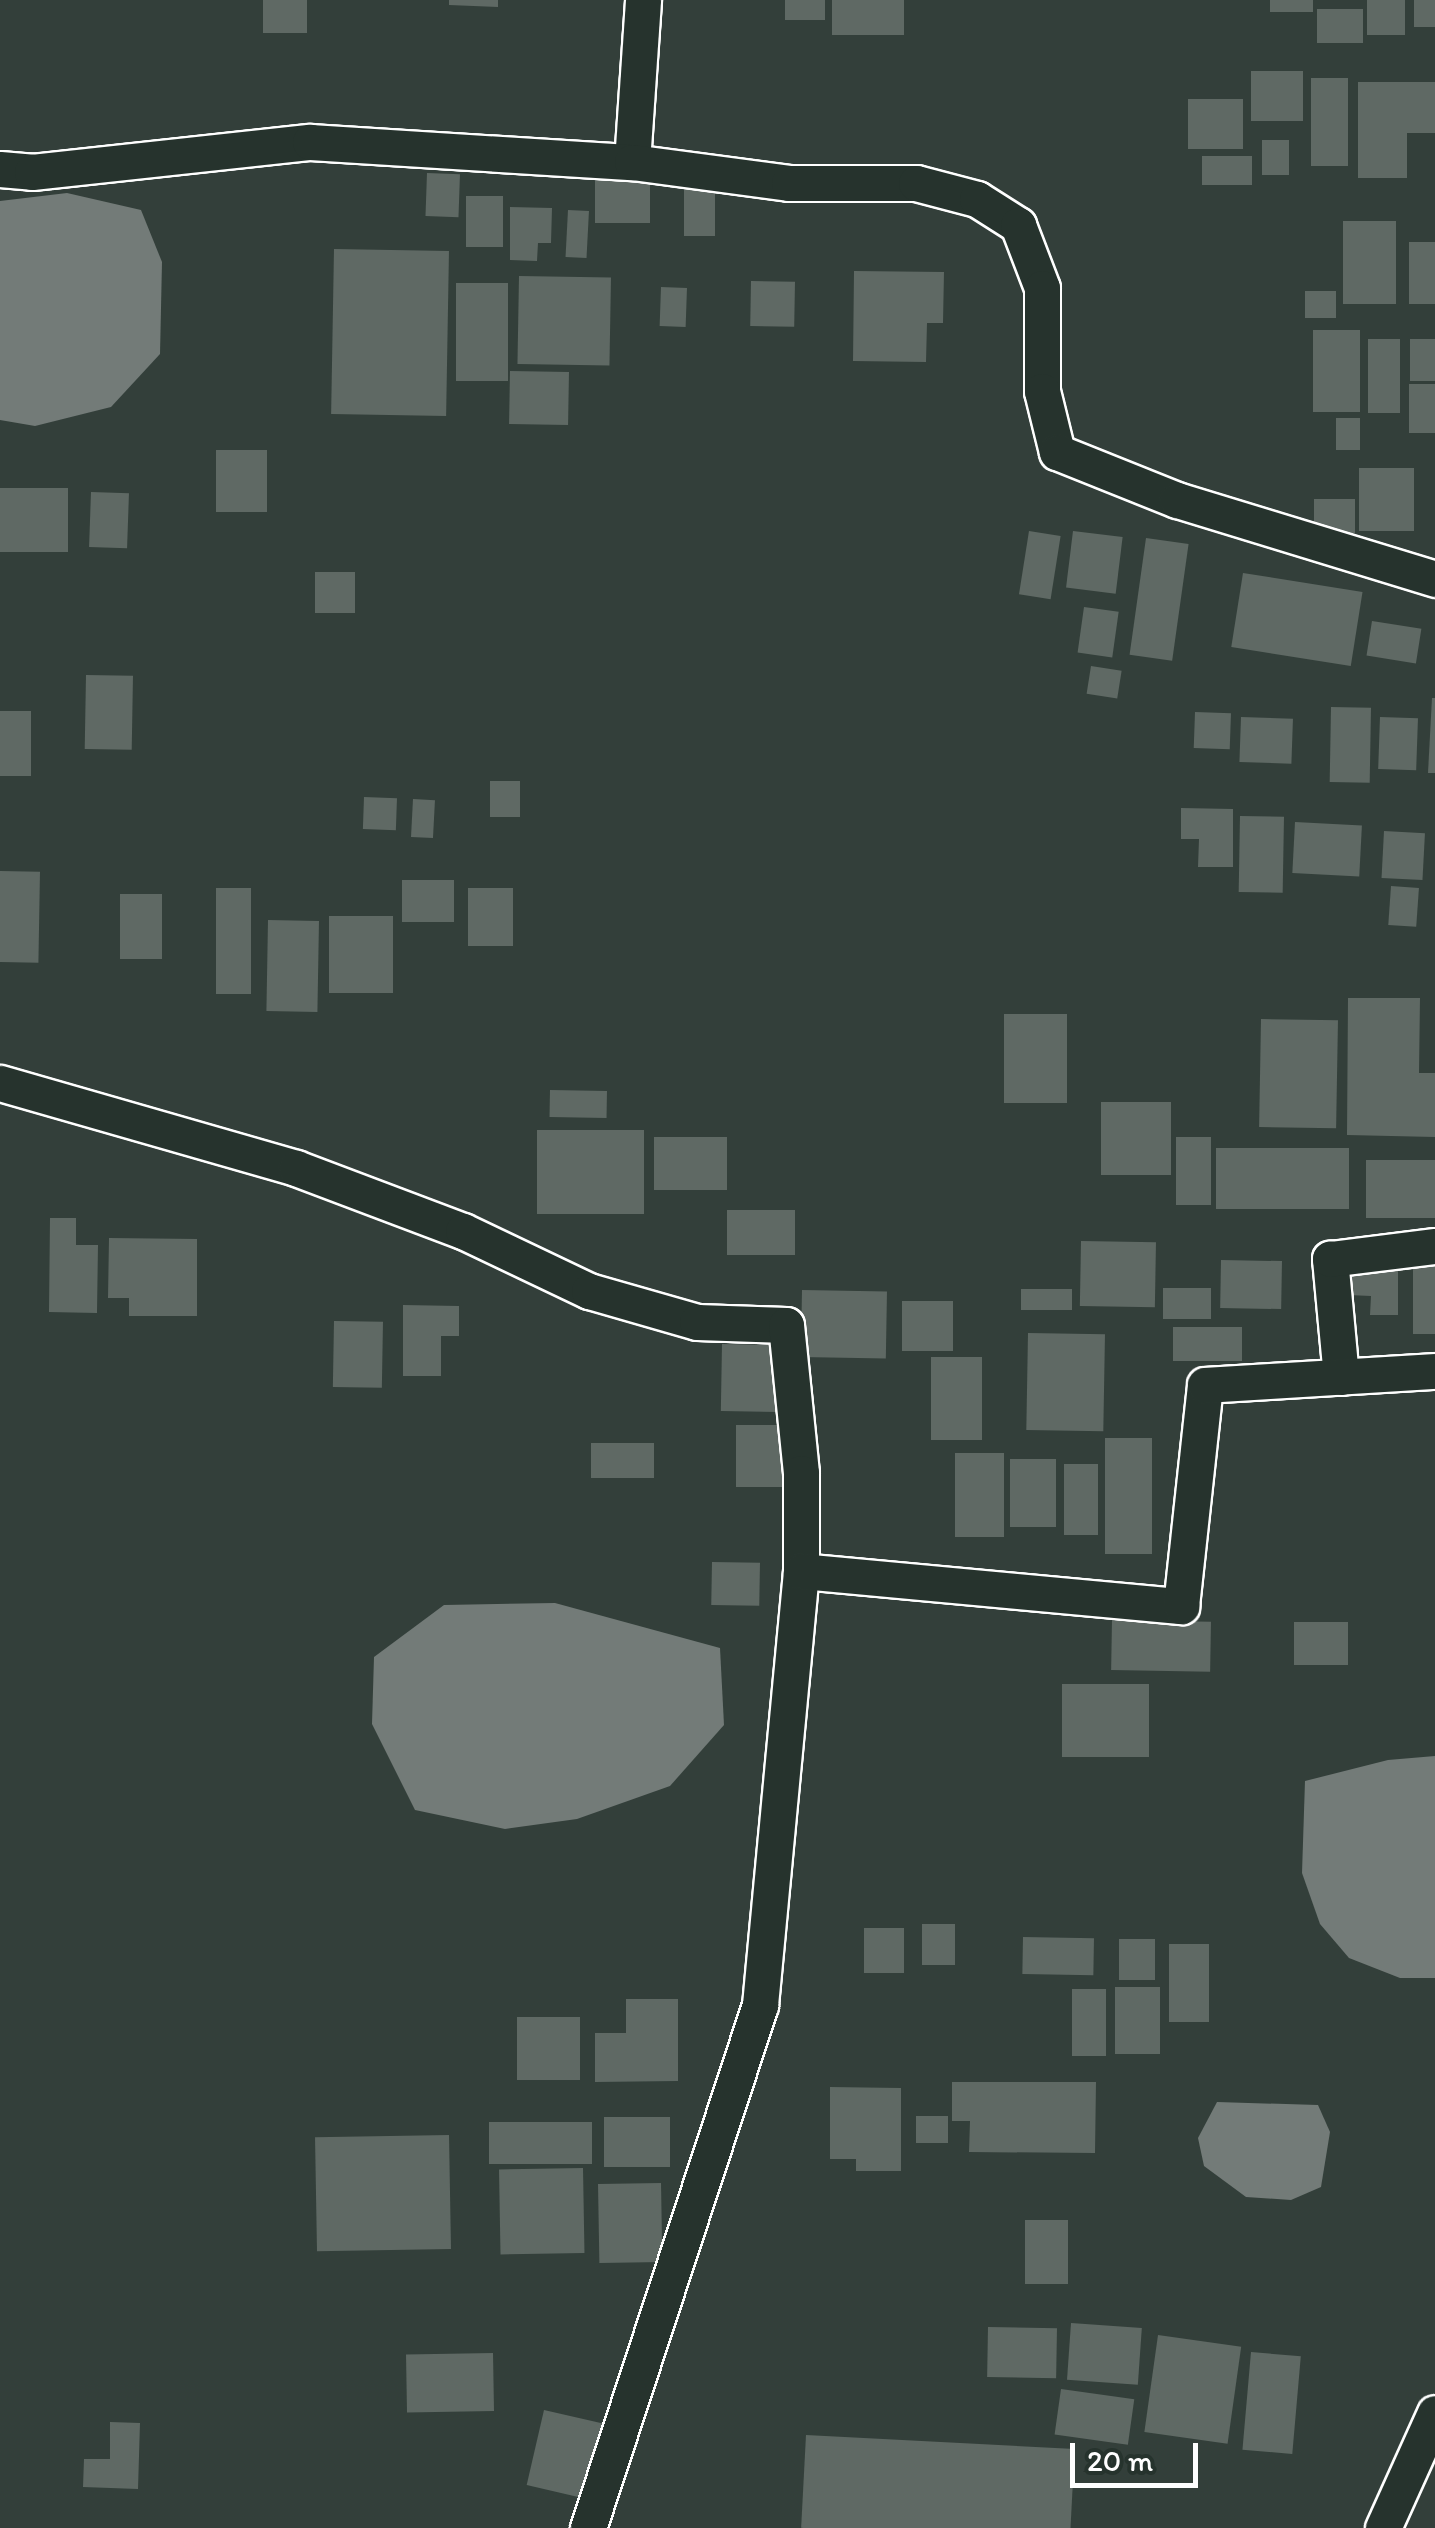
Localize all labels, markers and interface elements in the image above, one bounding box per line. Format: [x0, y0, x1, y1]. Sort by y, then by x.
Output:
scale bar [1075, 2423, 1202, 2485]
text: 20 m [1087, 2442, 1153, 2479]

